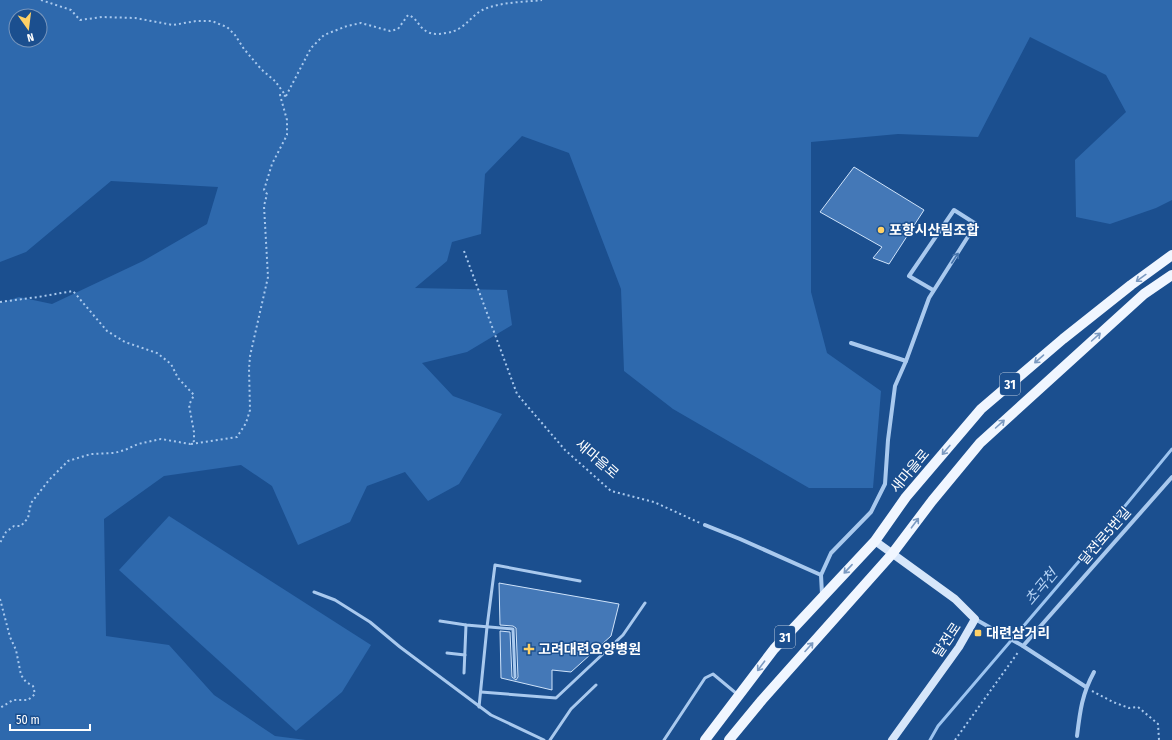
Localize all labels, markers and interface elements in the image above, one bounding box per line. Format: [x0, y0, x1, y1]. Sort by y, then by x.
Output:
north arrow [8, 8, 48, 48]
text: N [26, 30, 35, 44]
place label: 포항시산림조합 [889, 222, 979, 239]
marker: 포항시산림조합 [876, 225, 886, 235]
one-way arrow [951, 252, 959, 264]
one-way arrow [1135, 274, 1146, 282]
one-way arrow [1091, 333, 1101, 342]
one-way arrow [1033, 355, 1044, 364]
road number: 31 [1000, 373, 1020, 395]
one-way arrow [995, 420, 1005, 429]
street label: 새마을로 [572, 436, 622, 482]
one-way arrow [942, 444, 951, 455]
street label: 새마을로 [887, 446, 933, 496]
street label: 달전로5번길 [1075, 504, 1135, 568]
one-way arrow [911, 517, 920, 528]
one-way arrow [843, 564, 853, 574]
water label: 초곡천 [1021, 564, 1063, 609]
street label: 달전로 [929, 619, 965, 661]
place label: 대련삼거리 [986, 625, 1050, 642]
road number: 31 [775, 626, 795, 648]
marker: 대련삼거리 [973, 628, 983, 638]
place label: 고려대련요양병원 [538, 641, 641, 658]
one-way arrow [805, 641, 814, 652]
marker: 고려대련요양병원 [523, 643, 535, 655]
one-way arrow [757, 660, 765, 671]
scale bar [10, 706, 90, 732]
text: 50 m [16, 713, 40, 727]

